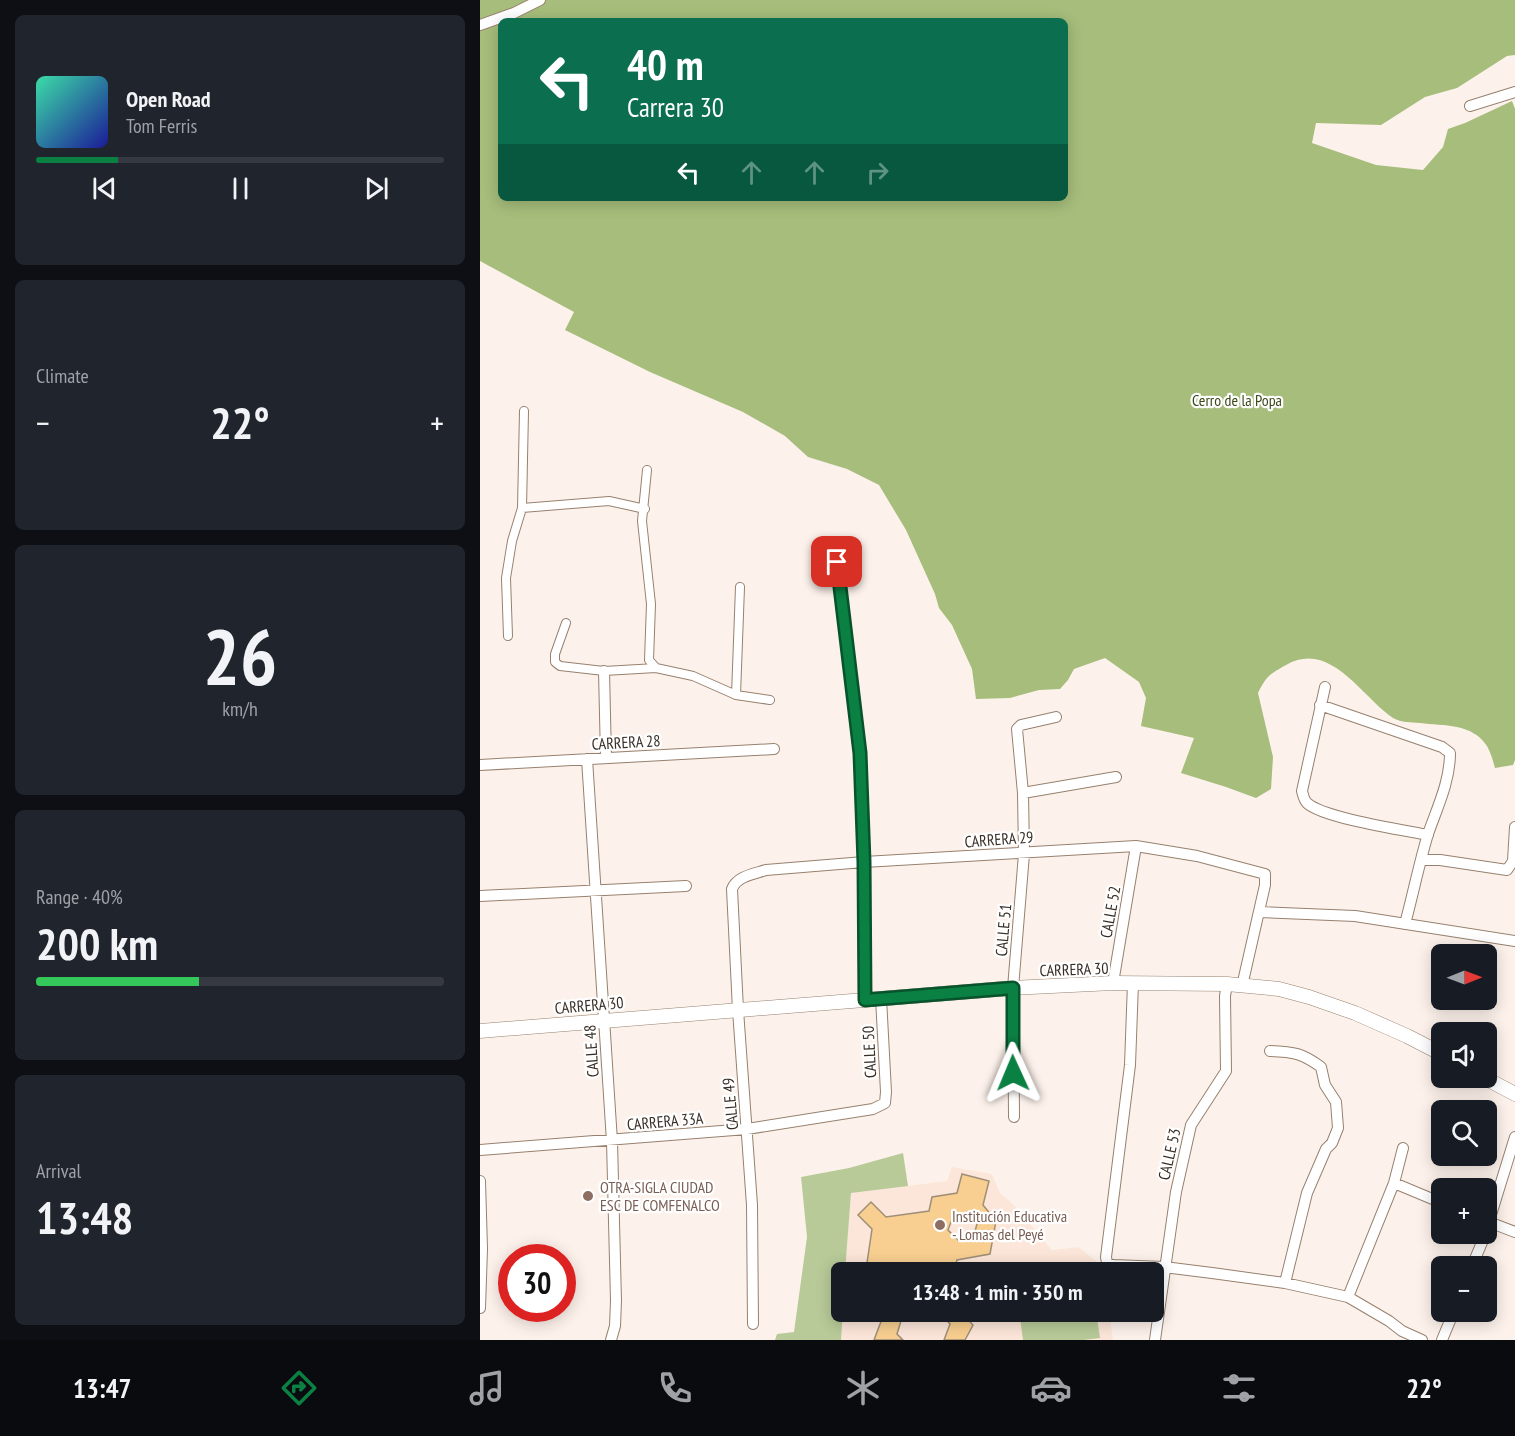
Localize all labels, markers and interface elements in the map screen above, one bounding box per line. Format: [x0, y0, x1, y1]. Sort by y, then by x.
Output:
text: 40 m [627, 37, 704, 92]
icon: left [528, 42, 606, 120]
text: Open Road [126, 85, 211, 113]
text: Carrera 30 [627, 90, 724, 124]
text: Tom Ferris [126, 113, 197, 139]
icon: left [672, 156, 705, 189]
icon: ahead [735, 156, 768, 189]
icon: ahead [798, 156, 831, 189]
icon: right [861, 156, 894, 189]
icon: previous [88, 172, 121, 205]
icon: pause [224, 172, 257, 205]
icon: next [360, 172, 393, 205]
text: Climate [36, 363, 89, 389]
park label: Cerro de la Popa [1192, 390, 1282, 410]
text: 22° [210, 393, 270, 451]
text: − [36, 401, 50, 444]
text: + [430, 401, 444, 444]
pin [811, 536, 862, 587]
icon: arrive [820, 545, 853, 578]
text: 26 [203, 606, 277, 707]
text: km/h [222, 696, 258, 722]
street label: CARRERA 28 [591, 730, 661, 754]
street label: CARRERA 29 [964, 827, 1034, 851]
text: Range · 40% [36, 884, 123, 910]
street label: CALLE 52 [1096, 884, 1124, 940]
street label: CALLE 51 [991, 903, 1015, 957]
text: 200 km [36, 914, 158, 972]
north arrow [1431, 944, 1497, 1010]
map controls [1431, 944, 1497, 1322]
street label: CARRERA 30 [1039, 958, 1109, 980]
street label: CARRERA 30 [554, 992, 624, 1018]
button: sound [1431, 1022, 1497, 1088]
street label: CALLE 48 [579, 1024, 603, 1078]
street label: CALLE 50 [858, 1025, 880, 1079]
position arrow [981, 1041, 1045, 1105]
street label: CALLE 49 [718, 1077, 742, 1131]
button: search [1431, 1100, 1497, 1166]
street label: CARRERA 33A [626, 1108, 704, 1134]
street label: CALLE 53 [1153, 1126, 1185, 1182]
text: Arrival [36, 1158, 81, 1184]
place label: OTRA-SIGLA CIUDAD ESC DE COMFENALCO [600, 1177, 720, 1215]
button: + [1431, 1178, 1497, 1244]
text: 13:48 [36, 1188, 133, 1246]
marker: OTRA-SIGLA CIUDAD ESC DE COMFENALCO [581, 1189, 595, 1203]
place label: Institución Educativa - Lomas del Peyé [952, 1206, 1067, 1244]
marker: Institución Educativa - Lomas del Peyé [933, 1218, 947, 1232]
speed limit sign: 30 [498, 1244, 576, 1322]
button: − [1431, 1256, 1497, 1322]
text: 13:48 · 1 min · 350 m [912, 1278, 1083, 1306]
icon: directions [278, 1367, 320, 1409]
icon: music [466, 1367, 508, 1409]
icon: phone [654, 1367, 696, 1409]
icon: climate [842, 1367, 884, 1409]
icon: car [1030, 1367, 1072, 1409]
icon: filters [1218, 1367, 1260, 1409]
text: 13:47 [73, 1371, 131, 1405]
text: 22° [1406, 1371, 1442, 1405]

